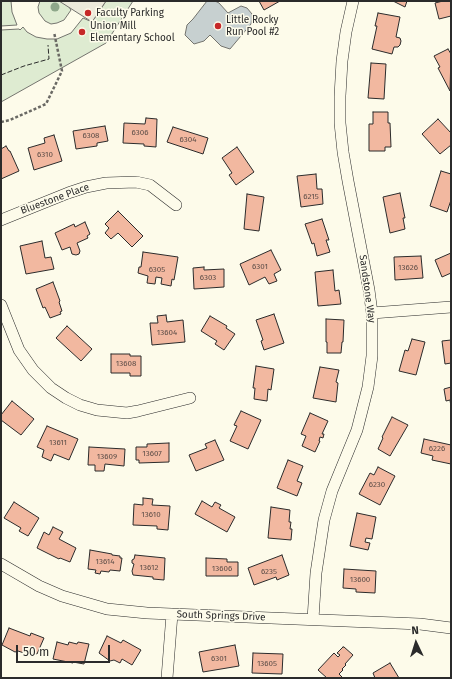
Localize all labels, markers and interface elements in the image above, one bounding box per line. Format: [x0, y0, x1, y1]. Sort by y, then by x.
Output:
place label: Faculty Parking [96, 7, 164, 19]
marker: Faculty Parking [83, 8, 93, 18]
place label: Little Rocky Run Pool #2 [226, 14, 279, 38]
place label: Union Mill Elementary School [90, 20, 175, 44]
marker: Little Rocky Run Pool #2 [213, 21, 223, 31]
marker: Union Mill Elementary School [77, 27, 87, 37]
house number: 6306 [132, 128, 148, 138]
house number: 6308 [82, 131, 100, 141]
house number: 6304 [180, 135, 196, 145]
house number: 6310 [37, 150, 53, 160]
street label: Bluestone Place [19, 181, 91, 217]
house number: 6215 [303, 192, 319, 202]
street label: Sandstone Way [356, 254, 378, 324]
house number: 6301 [252, 262, 268, 272]
house number: 13626 [398, 263, 418, 273]
house number: 6305 [149, 265, 165, 275]
house number: 6303 [200, 273, 216, 283]
house number: 13604 [157, 328, 177, 338]
house number: 13608 [116, 359, 136, 369]
house number: 13611 [49, 438, 67, 448]
house number: 6226 [429, 444, 445, 454]
house number: 13607 [142, 449, 162, 459]
house number: 13609 [97, 452, 117, 462]
house number: 6230 [369, 480, 385, 490]
house number: 13610 [141, 510, 161, 520]
house number: 13614 [95, 557, 115, 567]
house number: 13612 [140, 563, 158, 573]
house number: 13606 [212, 564, 232, 574]
house number: 6235 [261, 567, 277, 577]
house number: 13600 [350, 575, 370, 585]
street label: South Springs Drive [176, 608, 266, 624]
north arrow [396, 623, 436, 663]
text: N [411, 624, 419, 637]
scale bar [18, 637, 112, 663]
text: 50 m [23, 645, 49, 659]
house number: 6301 [211, 654, 227, 664]
house number: 13605 [257, 659, 277, 669]

